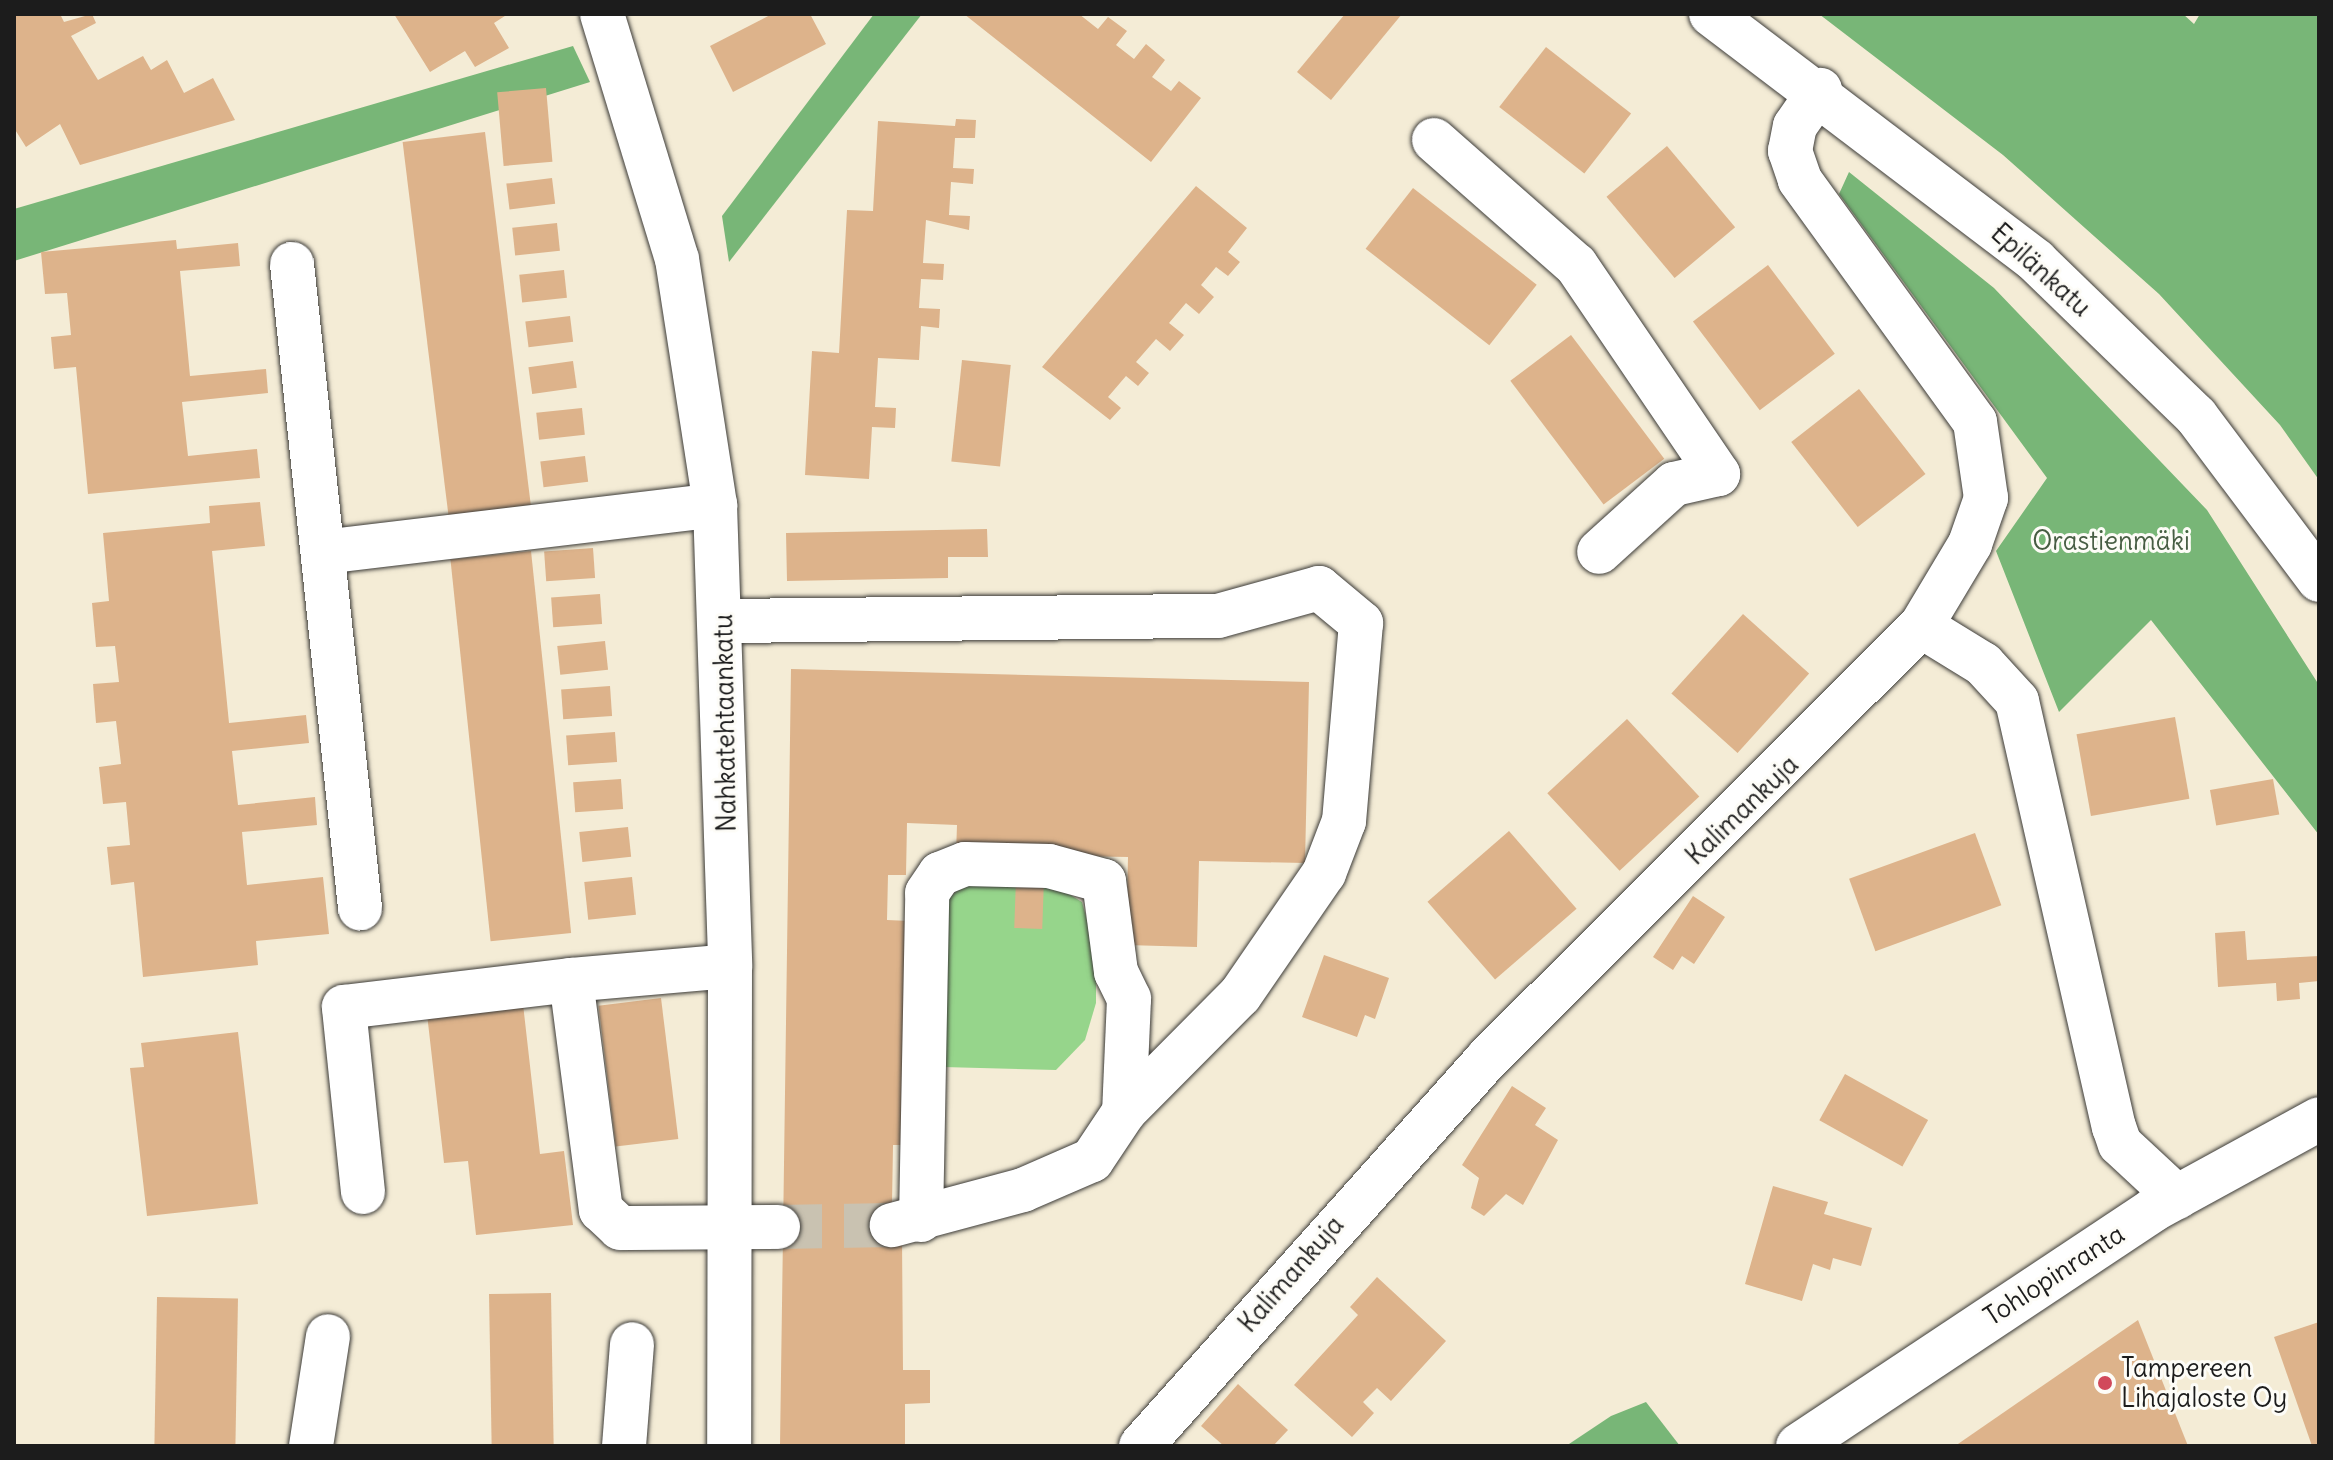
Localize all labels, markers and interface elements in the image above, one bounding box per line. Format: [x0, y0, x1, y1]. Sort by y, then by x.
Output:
street label: Epilänkatu [1985, 217, 2097, 323]
park label: Orastienmäki [2032, 525, 2190, 557]
street label: Nahkatehtaankatu [707, 614, 743, 832]
street label: Kalimankuja [1679, 749, 1805, 871]
street label: Kalimankuja [1232, 1209, 1350, 1339]
street label: Tohlopinranta [1978, 1218, 2130, 1332]
place label: Tampereen Lihajaloste Oy [2121, 1352, 2287, 1414]
marker: Tampereen Lihajaloste Oy [2096, 1374, 2114, 1392]

